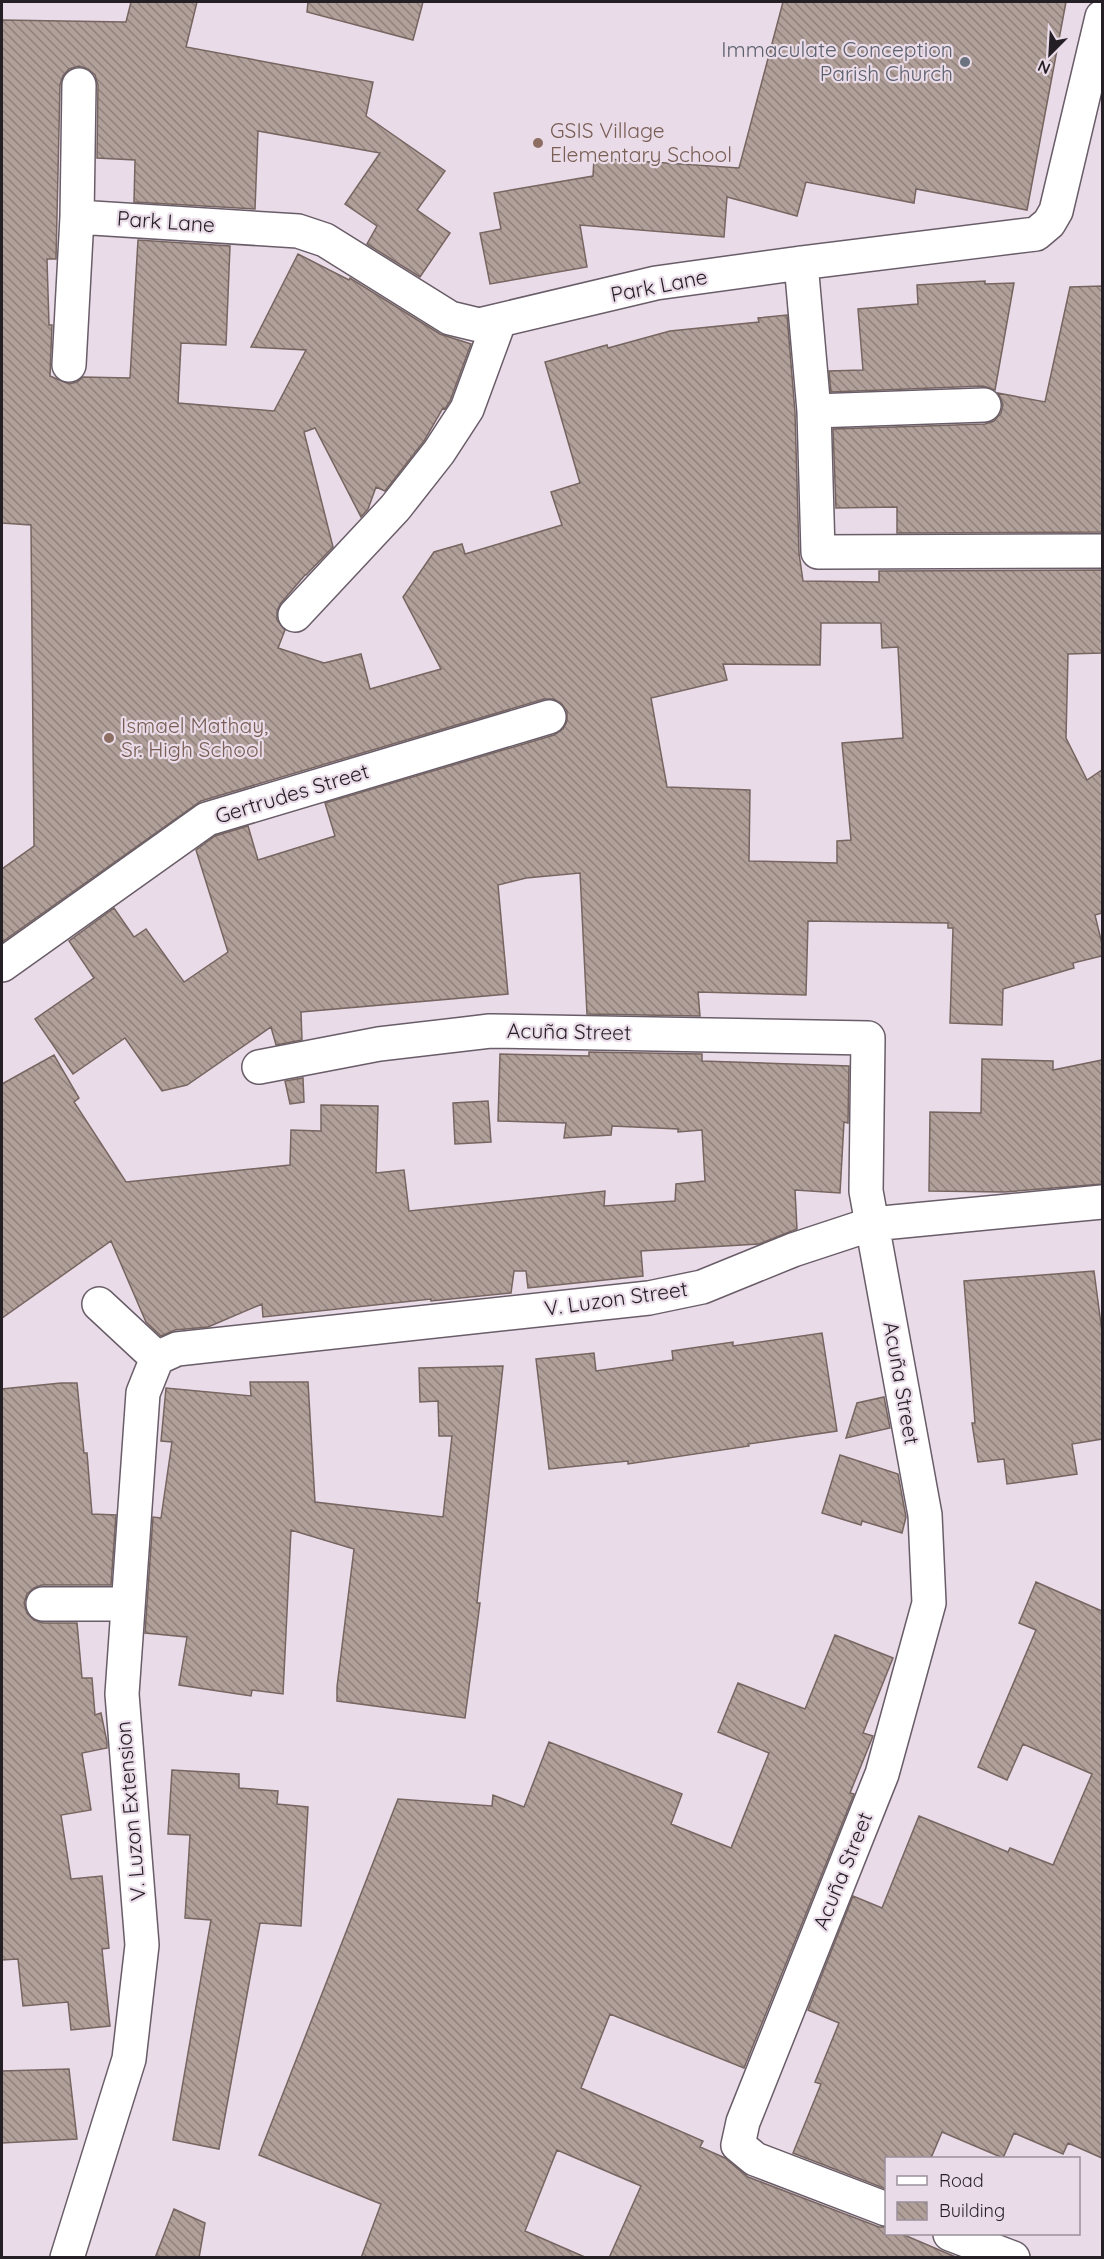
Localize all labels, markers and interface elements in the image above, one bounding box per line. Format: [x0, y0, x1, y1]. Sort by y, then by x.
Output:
north arrow [1020, 24, 1080, 84]
place label: Immaculate Conception Parish Church [721, 36, 953, 86]
marker: Immaculate Conception Parish Church [958, 55, 972, 69]
text: N [1034, 56, 1053, 79]
place label: GSIS Village Elementary School [550, 117, 732, 167]
marker: GSIS Village Elementary School [531, 136, 545, 150]
street label: Park Lane [116, 205, 216, 237]
street label: Park Lane [608, 263, 709, 307]
place label: Ismael Mathay, Sr. High School [121, 712, 268, 762]
marker: Ismael Mathay, Sr. High School [102, 731, 116, 745]
street label: Gertrudes Street [212, 757, 372, 829]
street label: Acuña Street [507, 1017, 631, 1045]
street label: V. Luzon Street [543, 1275, 689, 1321]
street label: Acuña Street [878, 1319, 926, 1446]
street label: V. Luzon Extension [109, 1720, 151, 1902]
street label: Acuña Street [807, 1808, 877, 1933]
legend [885, 2157, 1080, 2235]
text: Road [939, 2169, 984, 2192]
text: Building [939, 2199, 1005, 2222]

